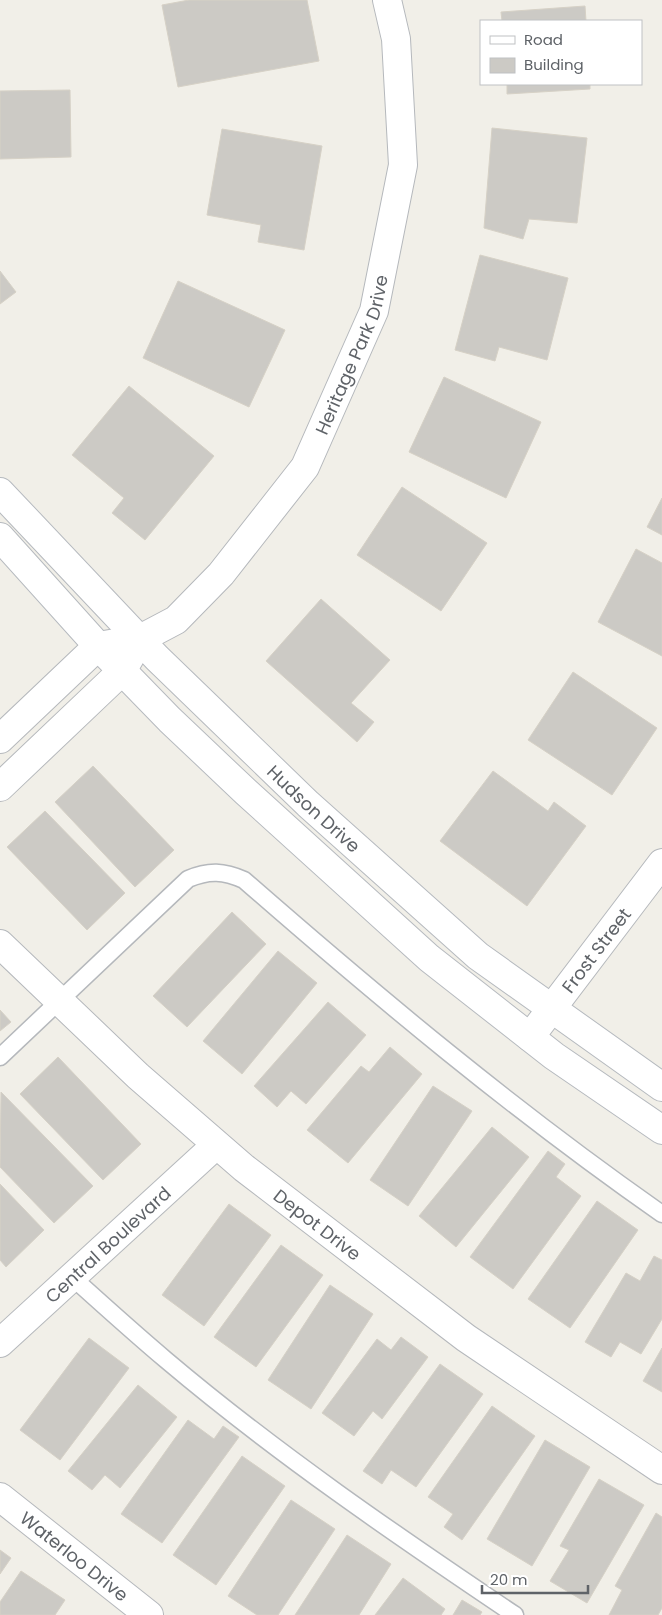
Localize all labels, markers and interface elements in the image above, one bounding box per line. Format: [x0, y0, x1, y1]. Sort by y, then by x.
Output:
legend [480, 20, 642, 85]
text: Road [524, 29, 563, 50]
text: Building [524, 54, 584, 75]
street label: Heritage Park Drive [309, 272, 393, 438]
street label: Hudson Drive [262, 759, 366, 858]
street label: Frost Street [555, 902, 636, 998]
street label: Central Boulevard [39, 1180, 176, 1308]
street label: Depot Drive [269, 1183, 367, 1266]
street label: Waterloo Drive [15, 1505, 134, 1607]
scale bar [482, 1562, 588, 1594]
text: 20 m [490, 1569, 528, 1590]

